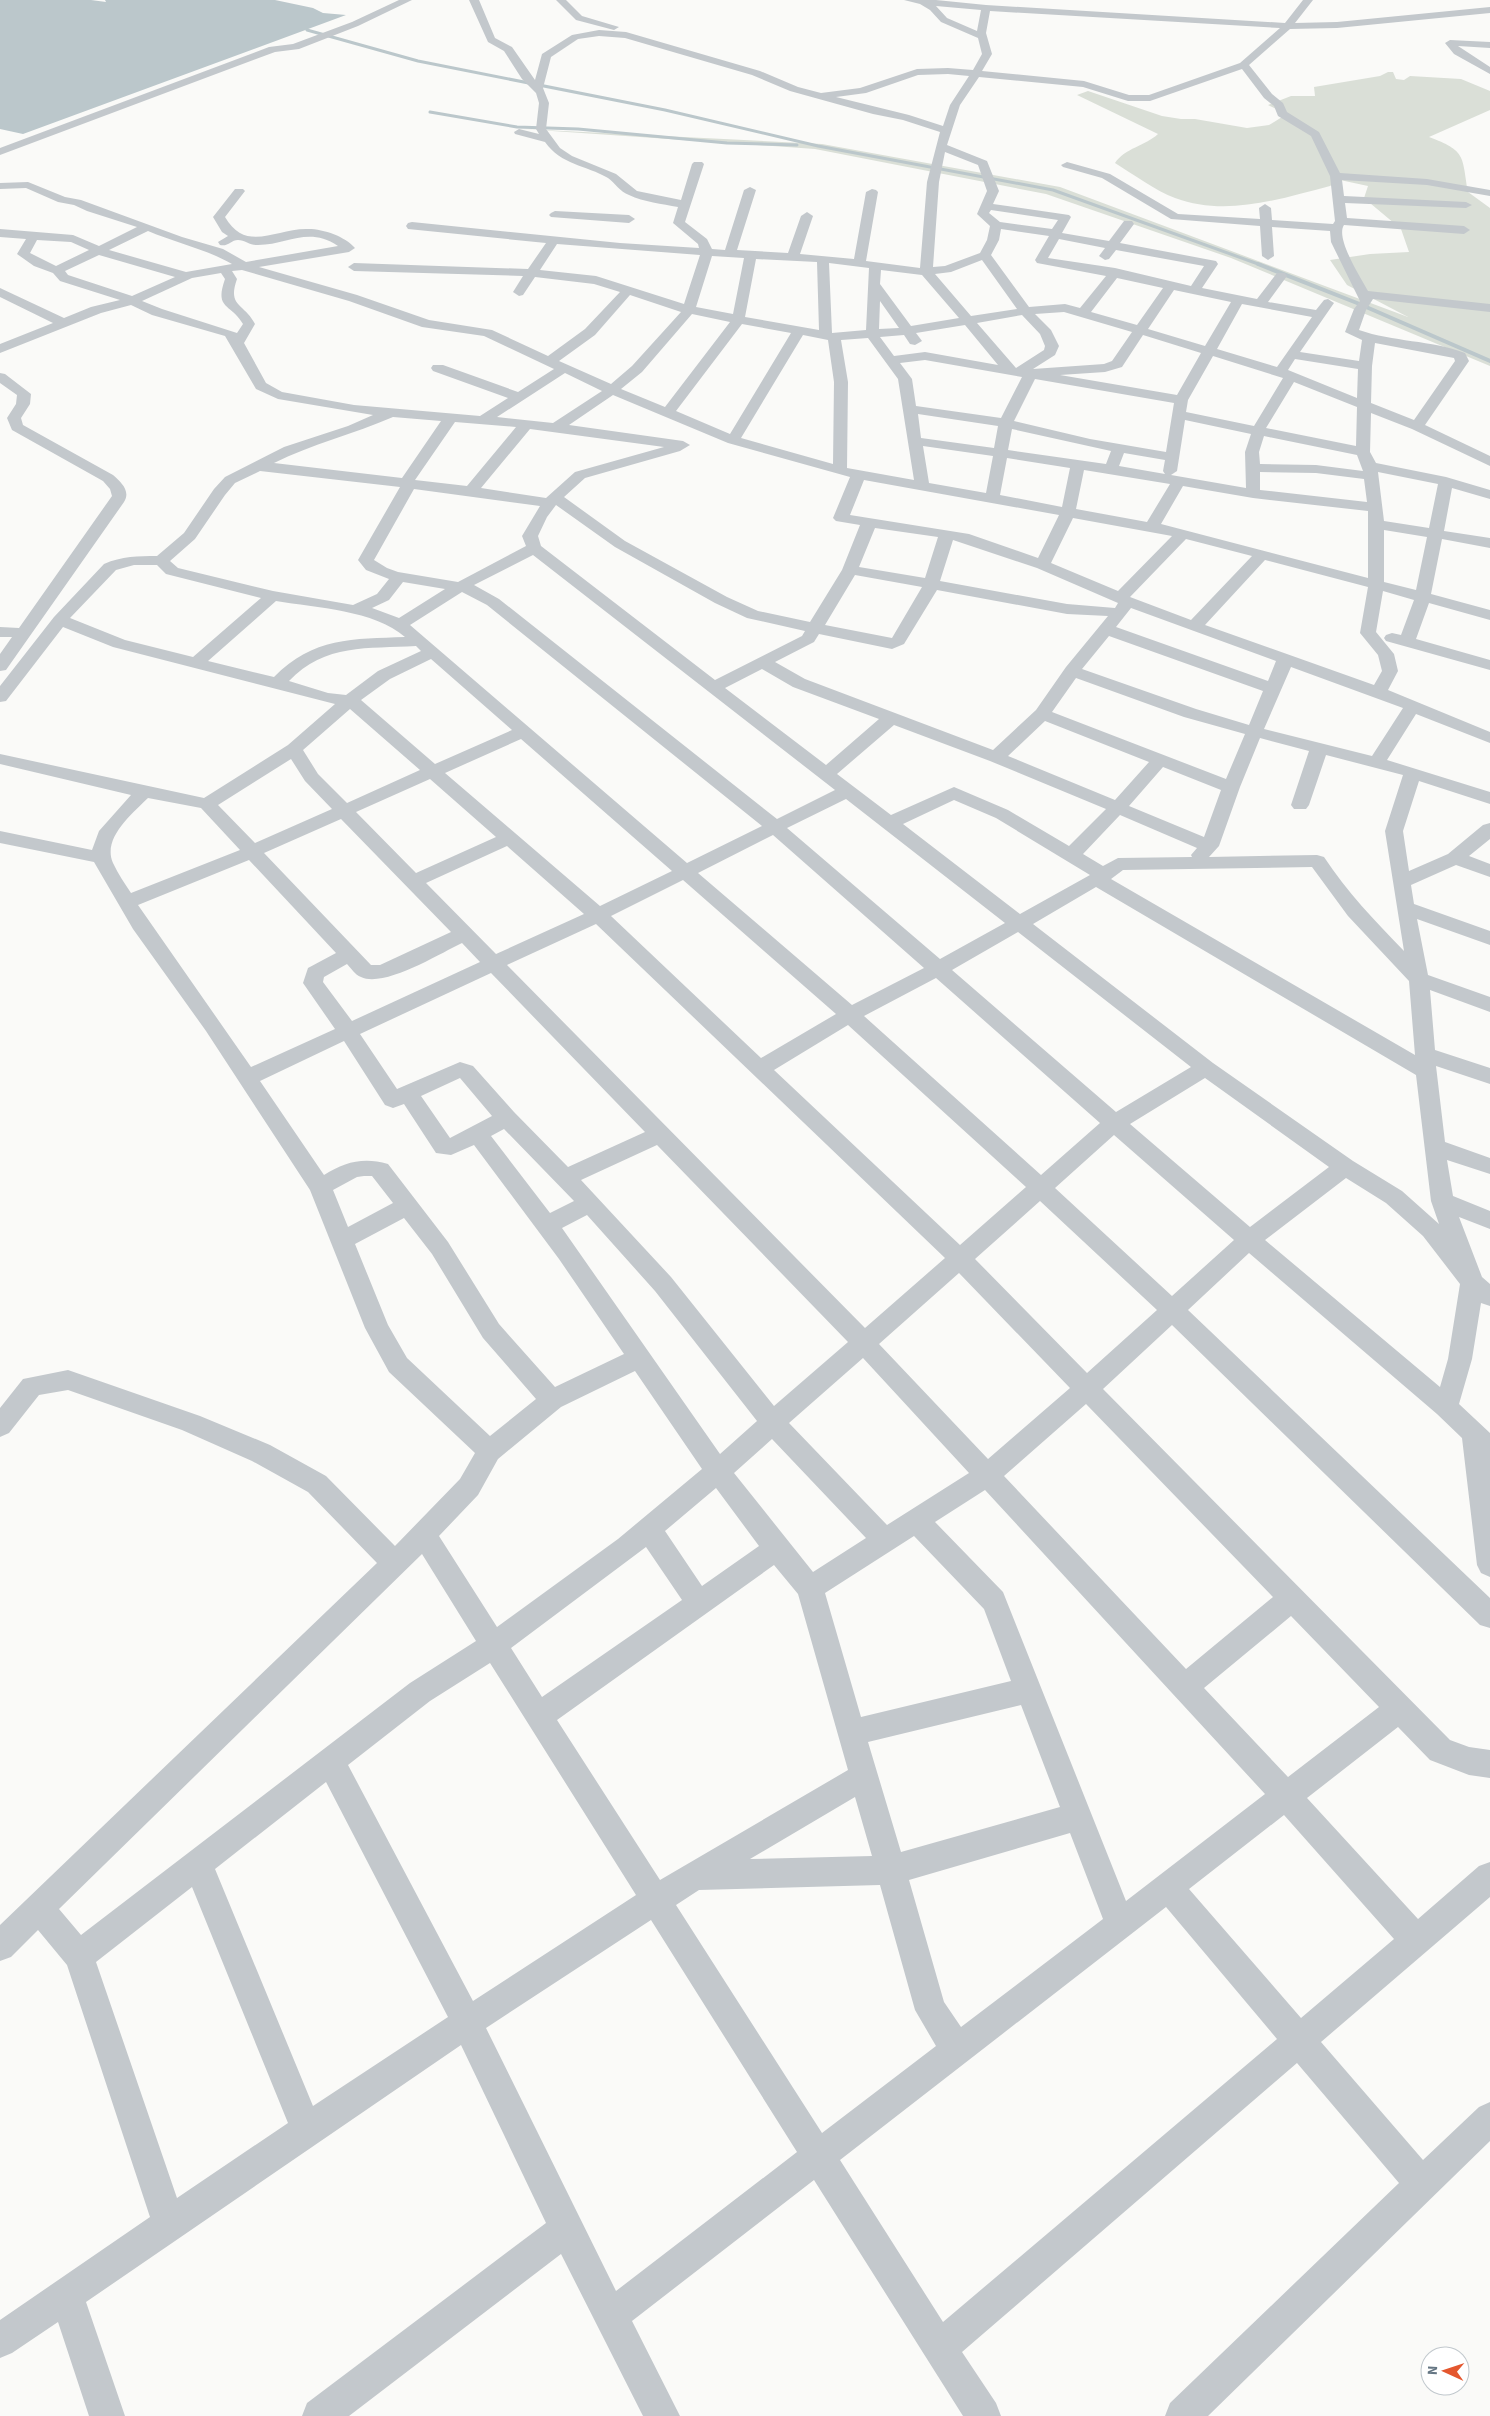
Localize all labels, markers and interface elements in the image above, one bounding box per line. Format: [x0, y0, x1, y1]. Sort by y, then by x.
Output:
north arrow [1420, 2346, 1470, 2396]
text: N [1423, 2365, 1443, 2376]

